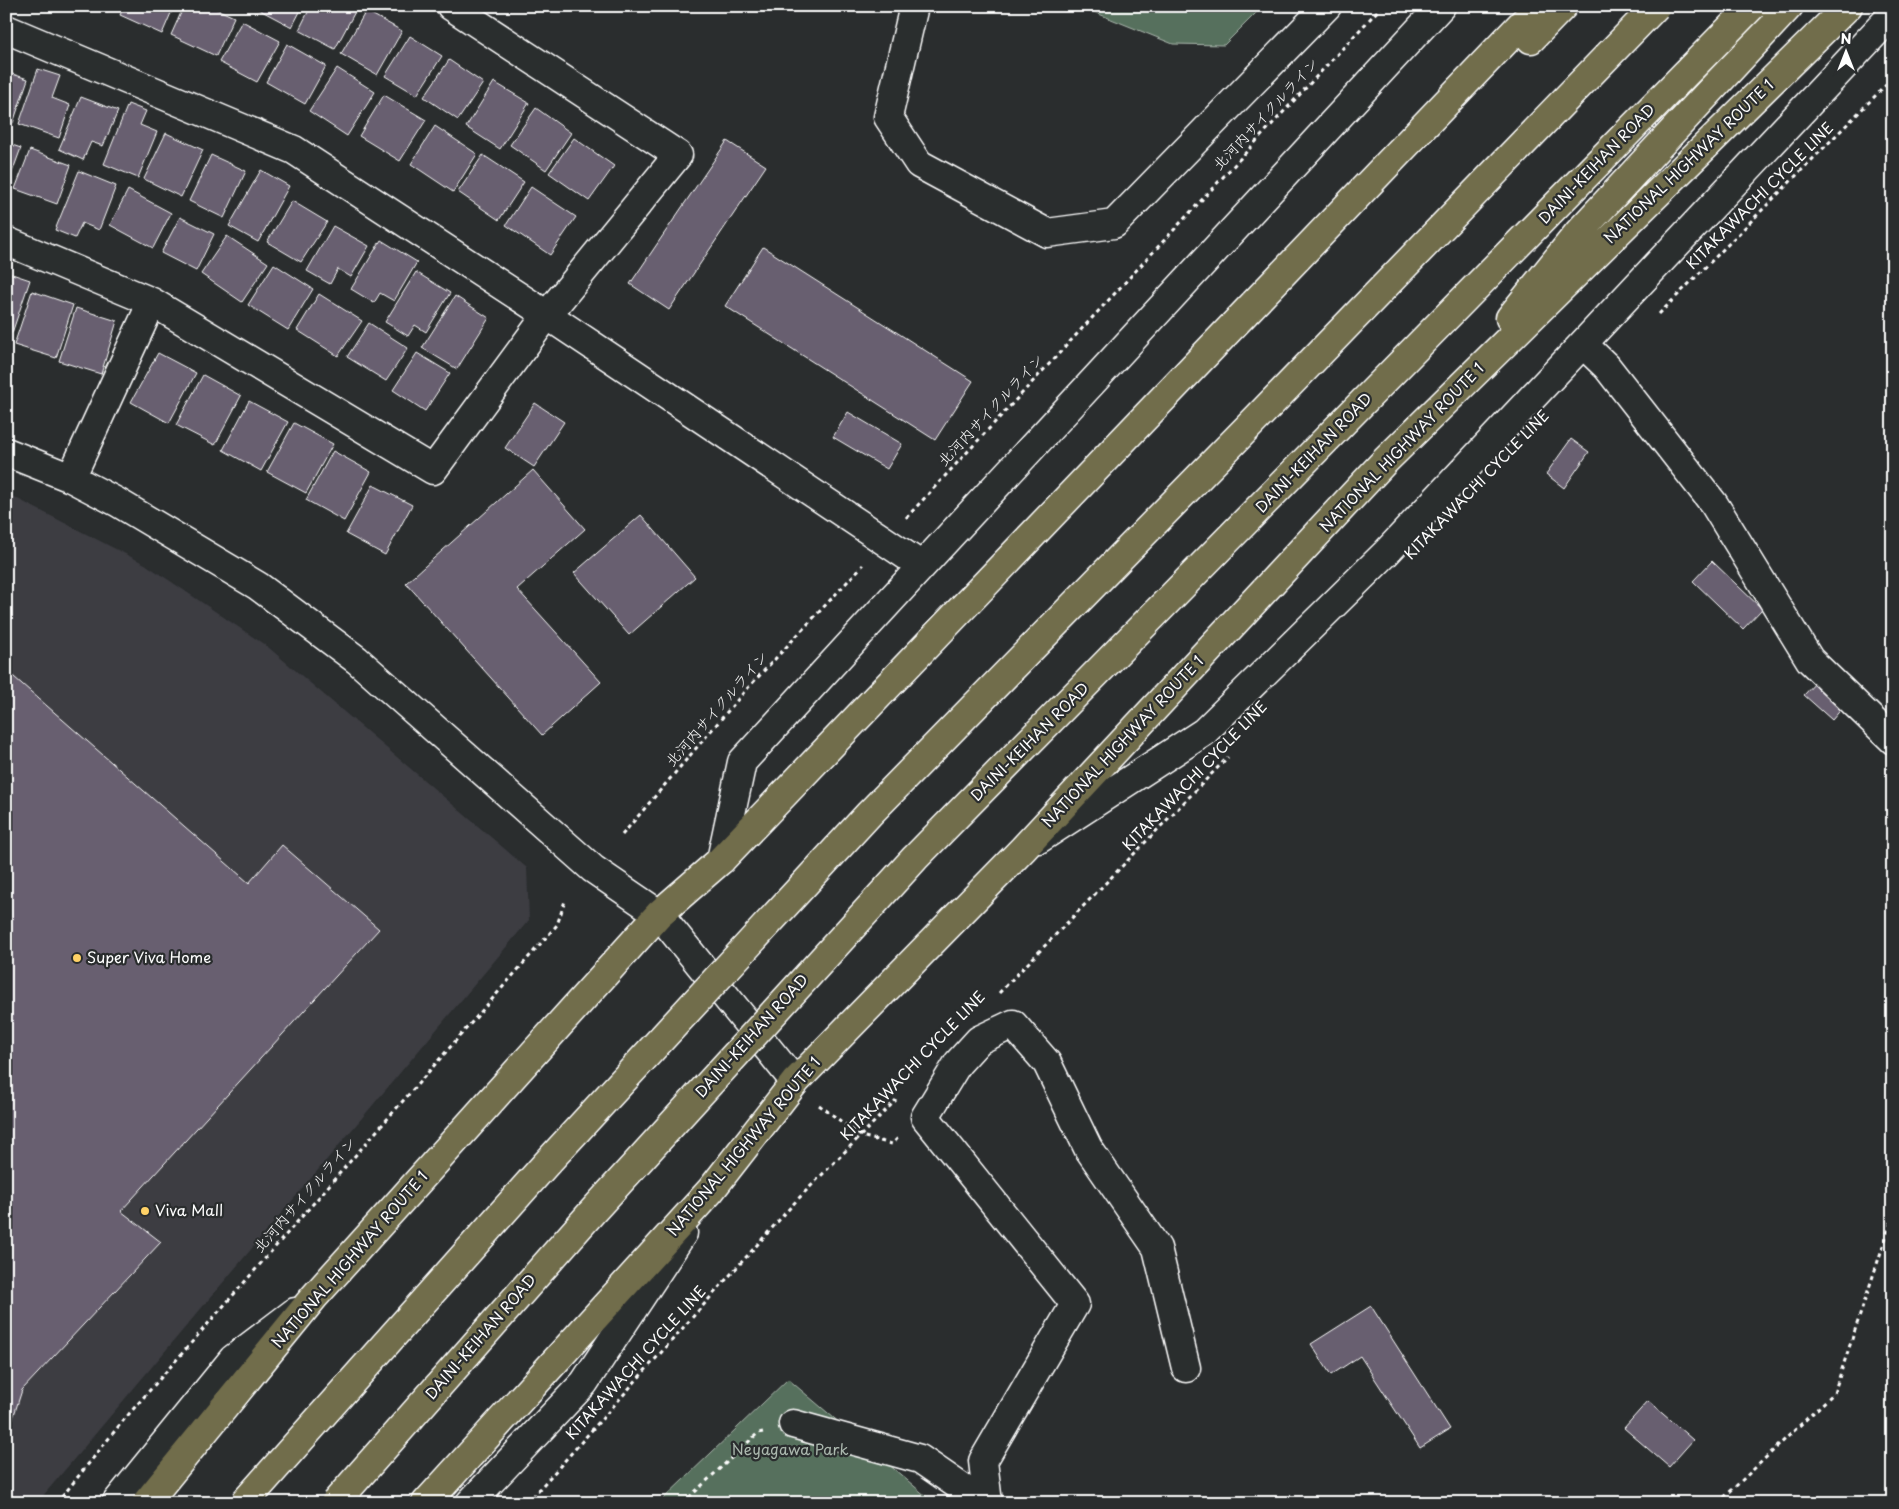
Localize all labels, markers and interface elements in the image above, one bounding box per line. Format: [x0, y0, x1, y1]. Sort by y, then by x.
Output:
north arrow [1822, 28, 1872, 78]
text: N [1840, 28, 1852, 49]
street label: 北河内サイクルライン [1206, 51, 1323, 175]
street label: NATIONAL HIGHWAY ROUTE 1 [1598, 73, 1778, 248]
street label: DAINI-KEIHAN ROAD [1532, 98, 1660, 228]
street label: KITAKAWACHI CYCLE LINE [1680, 116, 1838, 274]
street label: 北河内サイクルライン [931, 347, 1048, 471]
street label: NATIONAL HIGHWAY ROUTE 1 [1313, 357, 1488, 537]
street label: DAINI-KEIHAN ROAD [1249, 387, 1377, 517]
street label: KITAKAWACHI CYCLE LINE [1398, 404, 1554, 564]
street label: 北河内サイクルライン [659, 645, 773, 771]
street label: NATIONAL HIGHWAY ROUTE 1 [1036, 650, 1208, 832]
street label: DAINI-KEIHAN ROAD [964, 676, 1093, 805]
street label: KITAKAWACHI CYCLE LINE [1116, 695, 1272, 855]
place label: Super Viva Home [87, 945, 211, 968]
marker: Super Viva Home [71, 952, 83, 964]
street label: DAINI-KEIHAN ROAD [689, 968, 813, 1102]
street label: KITAKAWACHI CYCLE LINE [834, 985, 990, 1145]
street label: NATIONAL HIGHWAY ROUTE 1 [661, 1051, 825, 1241]
street label: 北河内サイクルライン [247, 1131, 361, 1257]
street label: NATIONAL HIGHWAY ROUTE 1 [265, 1165, 432, 1353]
place label: Viva Mall [155, 1198, 223, 1221]
marker: Viva Mall [139, 1205, 151, 1217]
street label: DAINI-KEIHAN ROAD [419, 1268, 541, 1404]
street label: KITAKAWACHI CYCLE LINE [559, 1280, 710, 1444]
park label: Neyagawa Park [731, 1437, 849, 1460]

